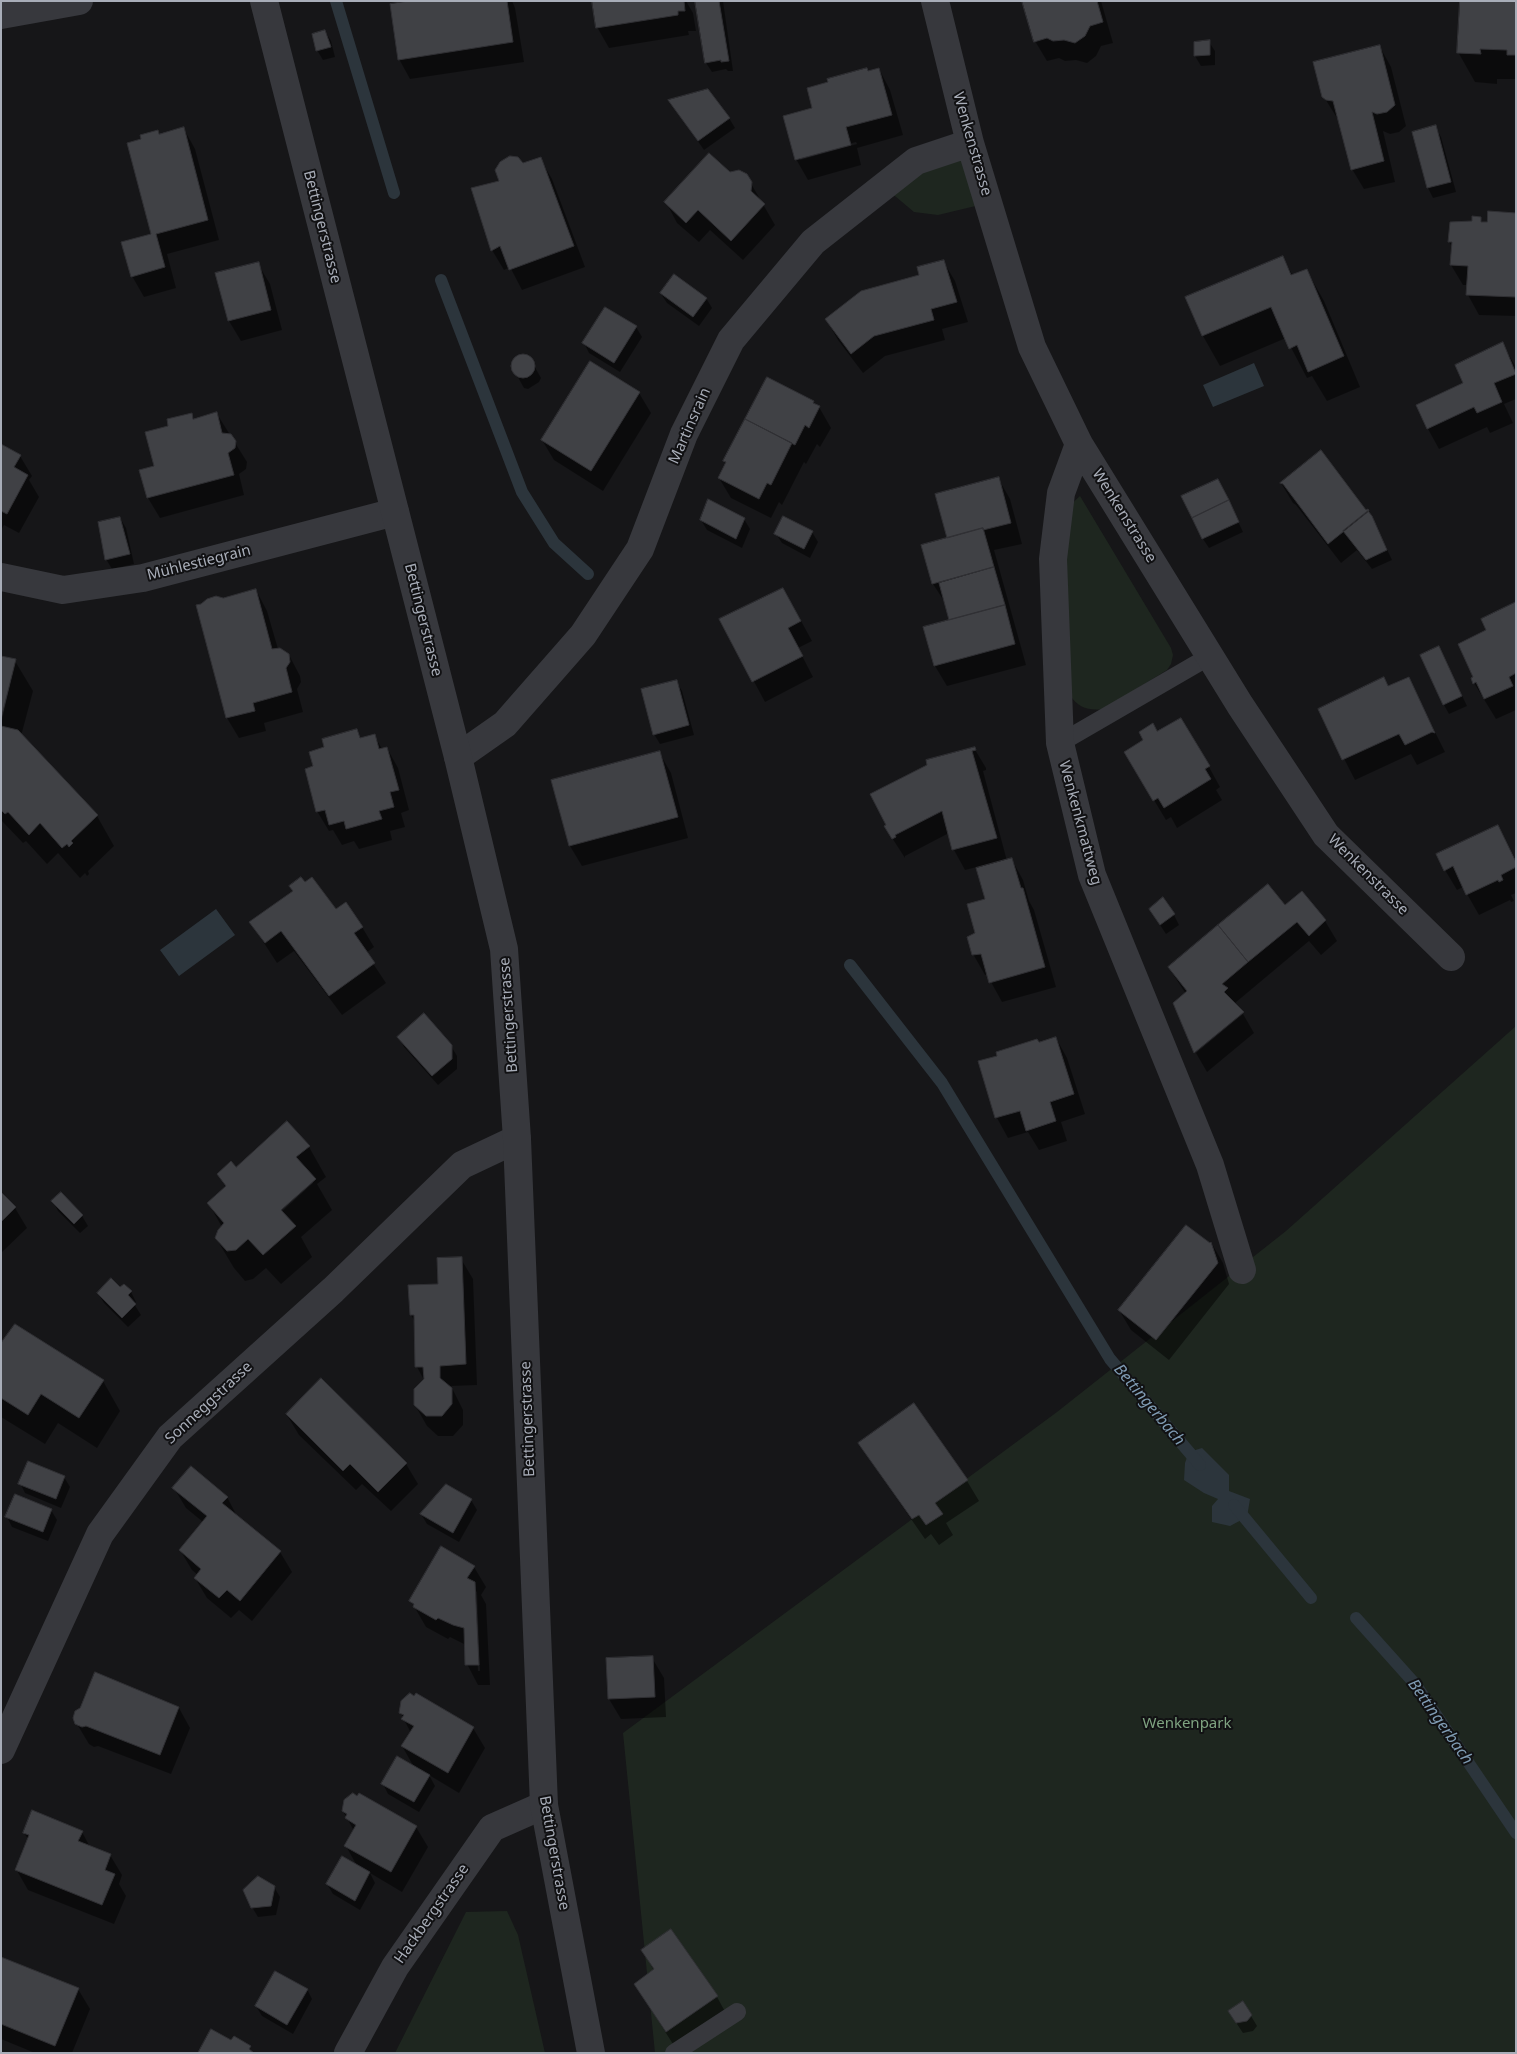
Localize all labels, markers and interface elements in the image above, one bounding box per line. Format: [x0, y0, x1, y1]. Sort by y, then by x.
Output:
street label: Wenkenstrasse [949, 90, 995, 198]
street label: Bettingerstrasse [299, 169, 345, 285]
street label: Martinsrain [665, 385, 715, 467]
street label: Wenkenstrasse [1088, 466, 1160, 566]
street label: Mühlestiegrain [145, 541, 253, 585]
street label: Bettingerstrasse [400, 562, 446, 678]
street label: Wenkenkmattweg [1055, 759, 1105, 887]
street label: Wenkenstrasse [1324, 831, 1412, 919]
street label: Bettingerstrasse [496, 957, 522, 1073]
street label: Sonneggstrasse [162, 1358, 256, 1448]
water label: Bettingerbach [1109, 1360, 1189, 1450]
street label: Bettingerstrasse [517, 1361, 539, 1477]
water label: Bettingerbach [1403, 1676, 1477, 1768]
park label: Wenkenpark [1143, 1715, 1231, 1733]
street label: Bettingerstrasse [535, 1794, 573, 1912]
street label: Hackbergstrasse [391, 1861, 473, 1967]

